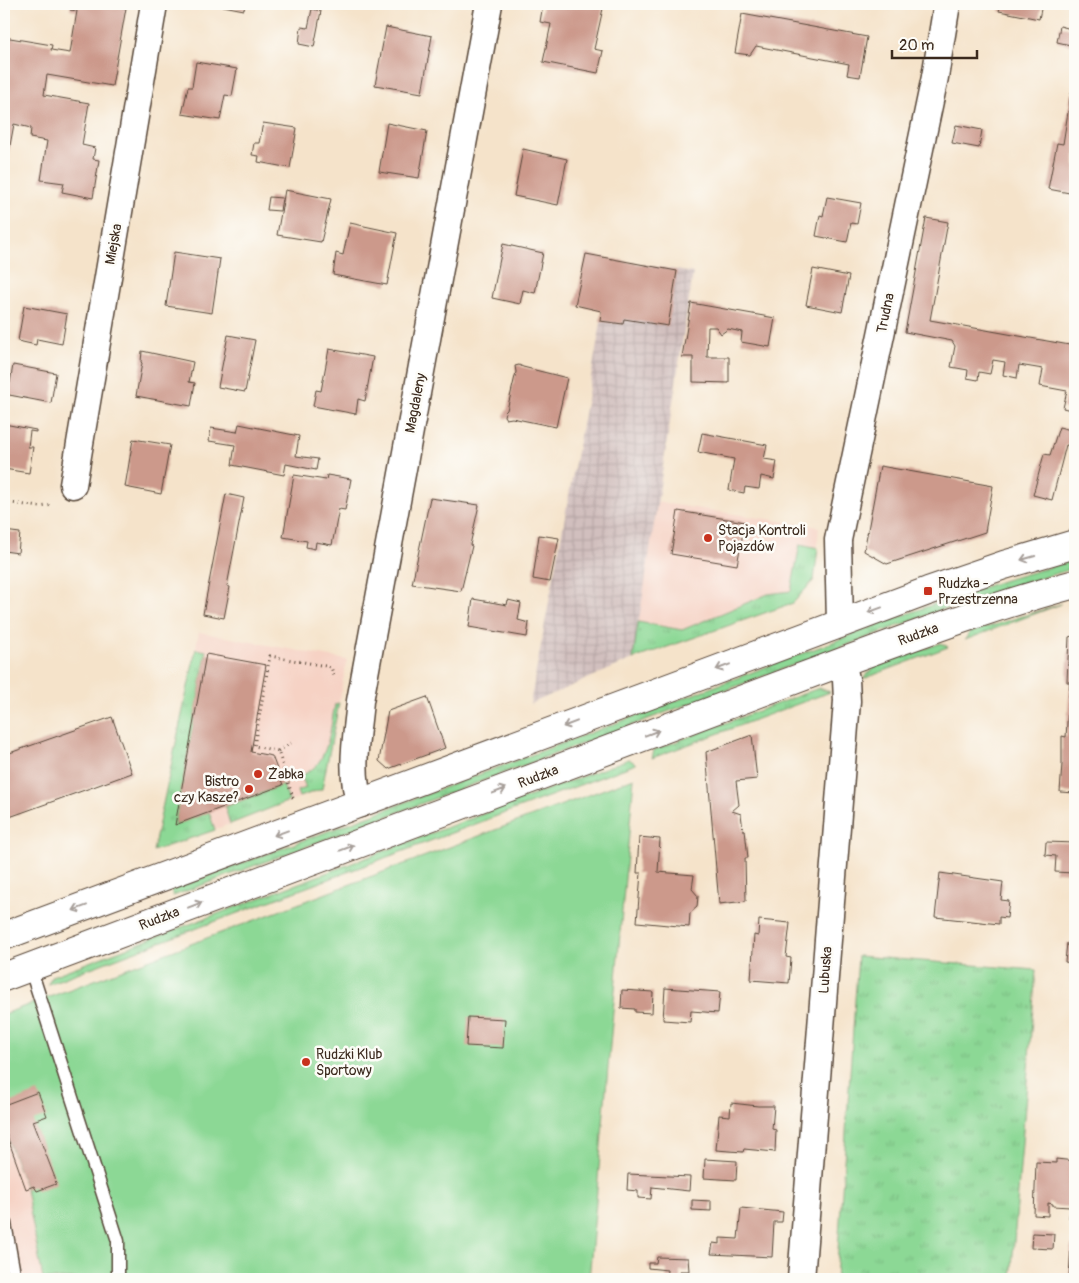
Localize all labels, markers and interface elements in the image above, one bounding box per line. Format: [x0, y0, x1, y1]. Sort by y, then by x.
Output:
scale bar [892, 28, 976, 60]
text: 20 m [899, 36, 934, 55]
street label: Miejska [102, 222, 125, 266]
street label: Trudna [873, 291, 898, 335]
street label: Magdaleny [401, 372, 430, 434]
place label: Stacja Kontroli Pojazdów [718, 522, 806, 555]
marker: Stacja Kontroli Pojazdów [702, 532, 714, 544]
one-way arrow [1021, 553, 1037, 563]
place label: Rudzka - Przestrzenna [938, 575, 1018, 608]
marker: Rudzka - Przestrzenna [922, 585, 934, 597]
one-way arrow [868, 606, 883, 615]
street label: Rudzka [896, 619, 941, 650]
one-way arrow [715, 663, 731, 672]
one-way arrow [563, 721, 578, 730]
one-way arrow [644, 728, 659, 737]
street label: Rudzka [516, 761, 561, 792]
place label: Żabka [268, 766, 304, 783]
marker: Żabka [252, 768, 264, 780]
place label: Bistro czy Kasze? [174, 773, 239, 806]
marker: Bistro czy Kasze? [243, 783, 255, 795]
one-way arrow [492, 785, 507, 794]
one-way arrow [274, 829, 289, 838]
one-way arrow [339, 843, 354, 852]
one-way arrow [187, 900, 202, 909]
street label: Rudzka [137, 903, 182, 934]
one-way arrow [73, 904, 88, 913]
street label: Lubuska [815, 946, 836, 994]
place label: Rudzki Klub Sportowy [316, 1046, 382, 1079]
marker: Rudzki Klub Sportowy [300, 1056, 312, 1068]

